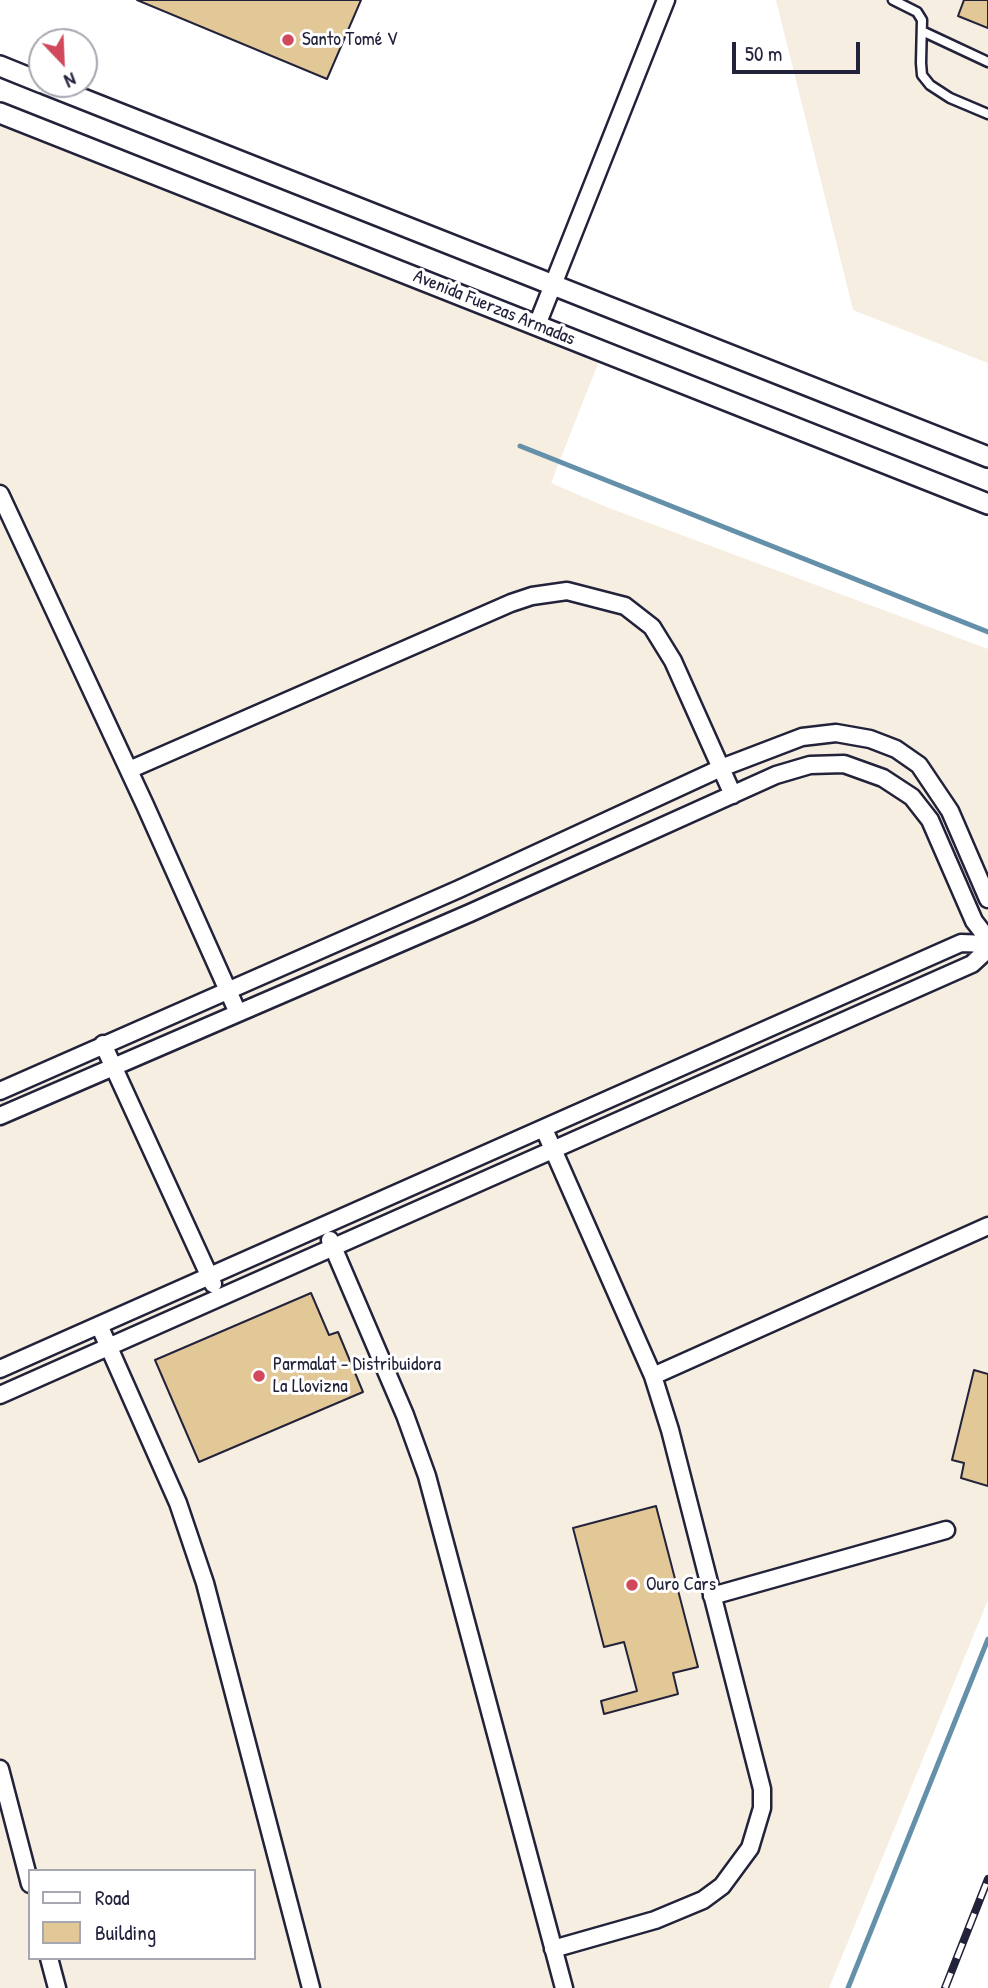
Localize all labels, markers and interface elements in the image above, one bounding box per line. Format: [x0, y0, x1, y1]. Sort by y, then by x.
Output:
north arrow [28, 28, 98, 98]
scale bar [736, 28, 864, 72]
place label: Santo Tomé V [302, 29, 397, 51]
marker: Santo Tomé V [280, 32, 296, 48]
text: 50 m [745, 39, 782, 68]
text: N [61, 67, 80, 94]
street label: Avenida Fuerzas Armadas [410, 265, 578, 351]
place label: Parmalat - Distribuidora La Llovizna [273, 1354, 441, 1398]
marker: Parmalat - Distribuidora La Llovizna [251, 1368, 267, 1384]
place label: Ouro Cars [646, 1574, 716, 1596]
marker: Ouro Cars [624, 1577, 640, 1593]
legend [28, 1869, 256, 1960]
text: Road [95, 1883, 129, 1912]
text: Building [95, 1918, 156, 1947]

